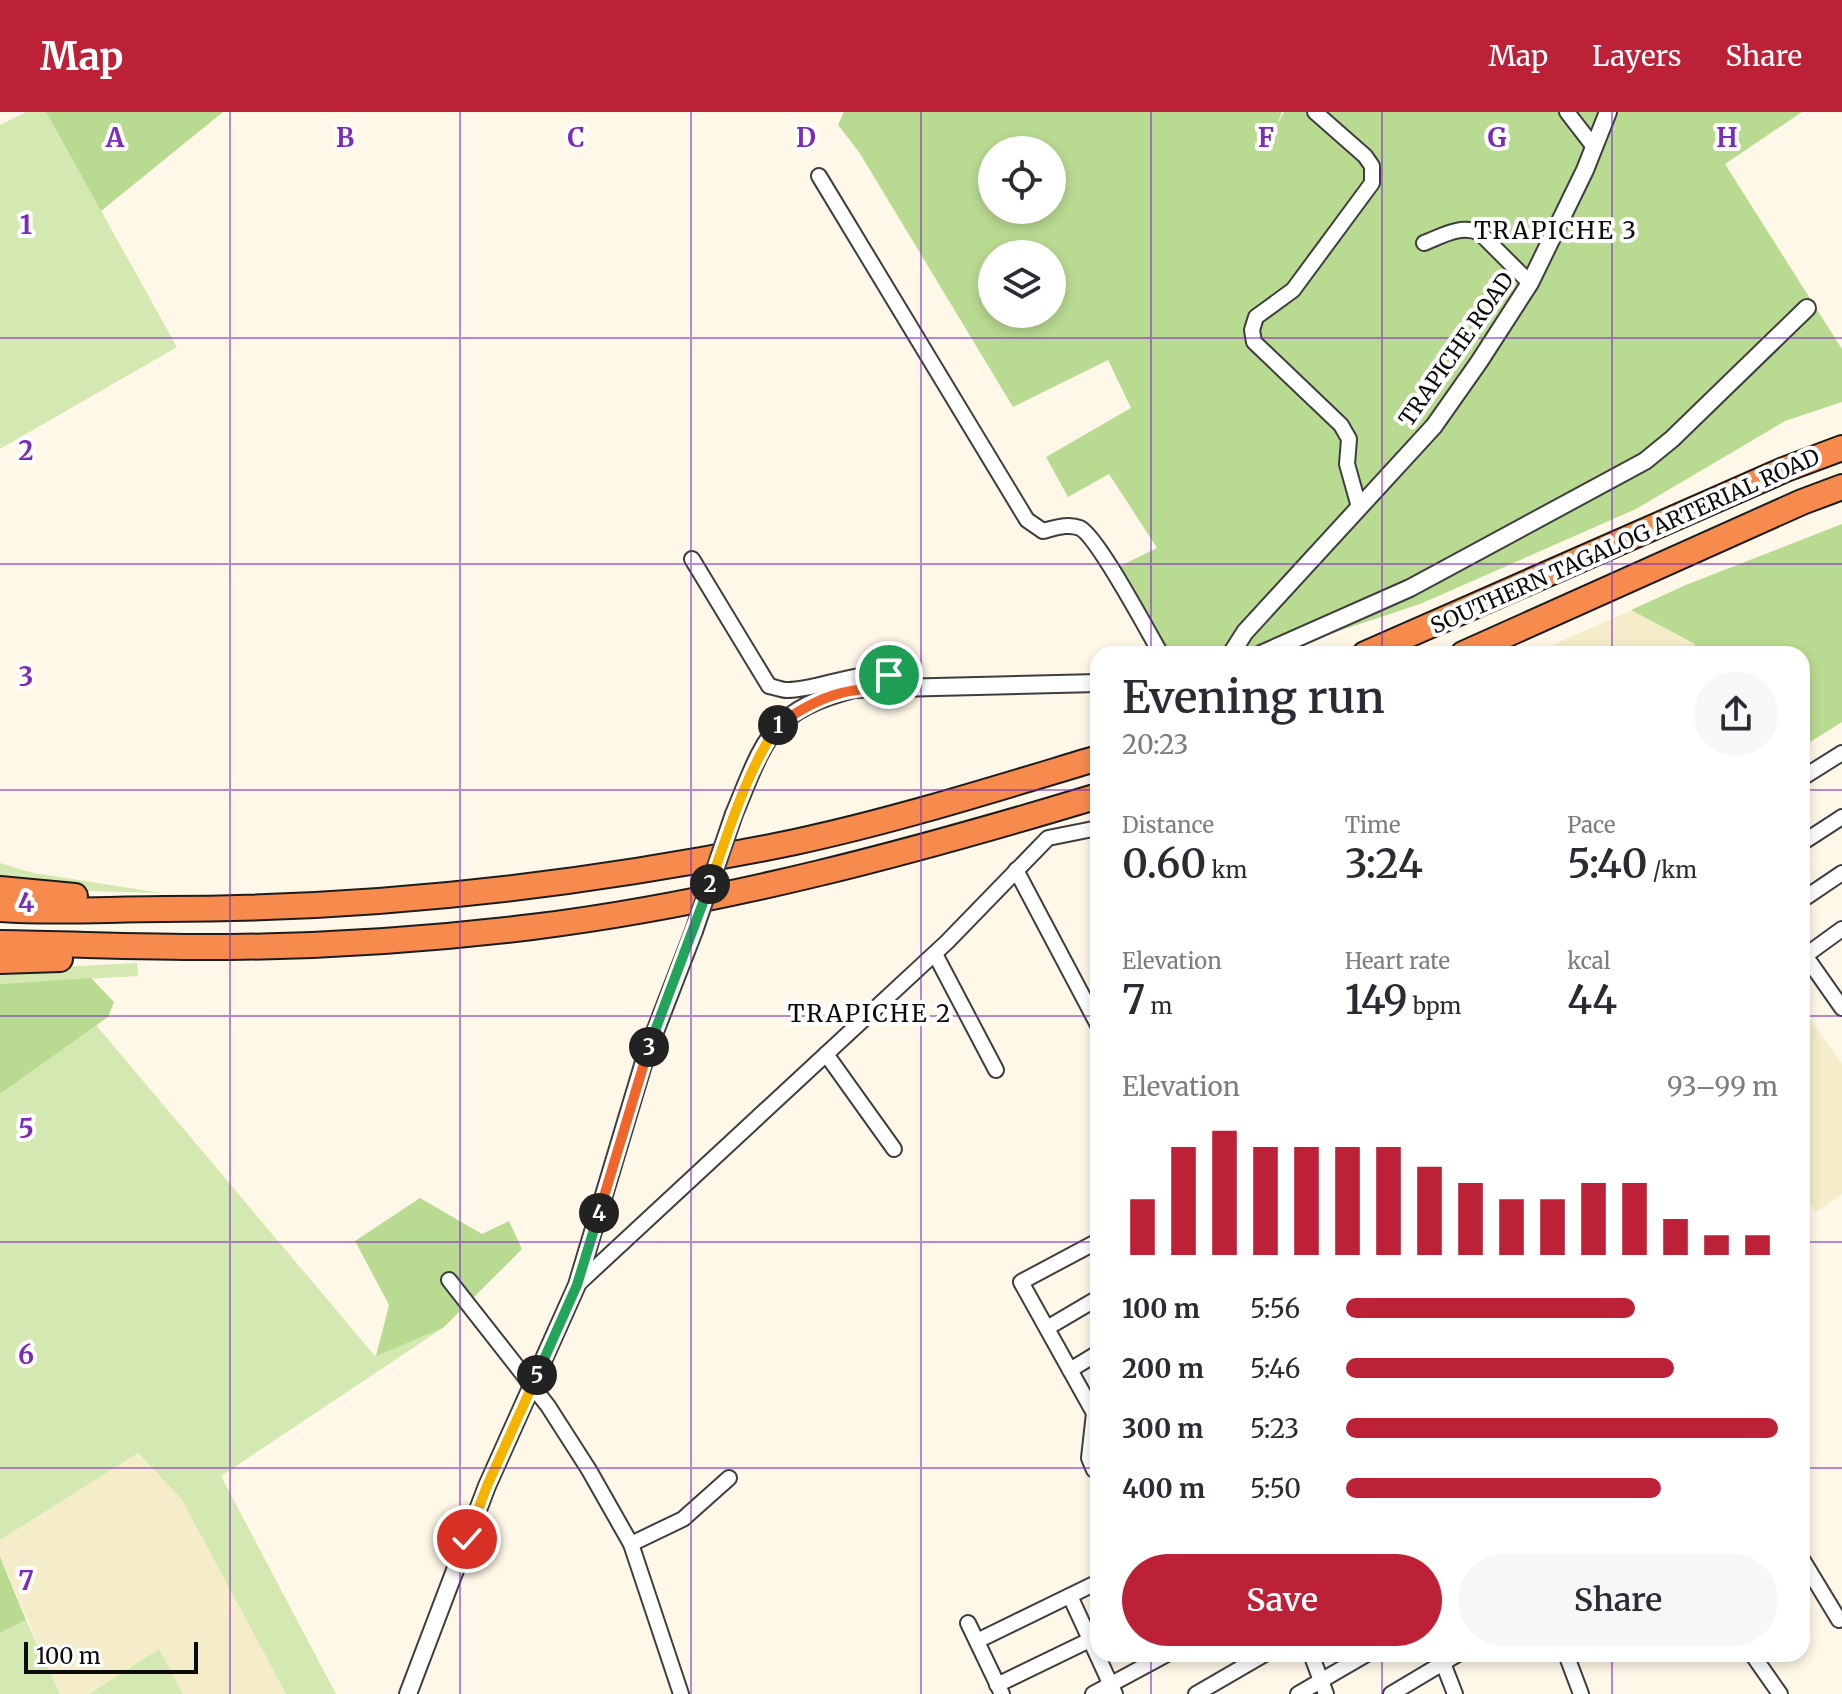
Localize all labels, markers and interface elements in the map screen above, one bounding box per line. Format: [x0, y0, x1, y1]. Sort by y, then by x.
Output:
text: Map [40, 33, 124, 80]
text: Map [1488, 38, 1548, 74]
text: Layers [1592, 38, 1681, 74]
text: Share [1725, 38, 1802, 74]
text: A [105, 121, 125, 154]
text: B [336, 121, 354, 154]
text: C [567, 121, 585, 154]
text: D [796, 121, 816, 154]
text: F [1258, 121, 1274, 154]
text: G [1488, 121, 1507, 154]
text: H [1716, 121, 1738, 154]
map controls [978, 136, 1066, 328]
button: locate [978, 136, 1066, 224]
text: 1 [20, 208, 32, 241]
district label: TRAPICHE 3 [1474, 215, 1638, 246]
button: layers [978, 240, 1066, 328]
street label: TRAPICHE ROAD [1392, 266, 1520, 432]
text: 2 [18, 434, 34, 467]
street label: SOUTHERN TAGALOG ARTERIAL ROAD [1426, 442, 1824, 640]
pin [855, 641, 923, 709]
icon: arrive [867, 653, 911, 697]
text: 3 [19, 660, 33, 693]
text: Evening run [1122, 670, 1385, 725]
button: share [1694, 672, 1778, 756]
pin: 1 [758, 705, 798, 745]
text: 1 [773, 711, 783, 739]
text: 20:23 [1122, 728, 1189, 761]
text: Distance [1122, 811, 1214, 839]
text: Time [1345, 811, 1400, 839]
text: Pace [1567, 811, 1615, 839]
text: 0.60 [1122, 839, 1206, 889]
text: 3:24 [1345, 839, 1423, 889]
text: 5:40 [1567, 839, 1648, 889]
text: km [1206, 856, 1247, 884]
text: /km [1648, 856, 1697, 884]
pin: 2 [690, 864, 730, 904]
text: 2 [704, 870, 716, 898]
text: 4 [18, 886, 35, 919]
text: Elevation [1122, 947, 1222, 975]
text: Heart rate [1345, 947, 1450, 975]
text: kcal [1567, 947, 1611, 975]
text: 7 [1122, 975, 1145, 1025]
text: 149 [1345, 975, 1408, 1025]
text: 44 [1567, 975, 1617, 1025]
text: m [1145, 992, 1172, 1020]
text: bpm [1408, 992, 1461, 1020]
district label: TRAPICHE 2 [788, 998, 952, 1029]
pin: 3 [629, 1027, 669, 1067]
text: 3 [643, 1033, 655, 1061]
text: Elevation [1122, 1070, 1240, 1103]
text: 93–99 m [1667, 1070, 1778, 1103]
text: 5 [18, 1112, 34, 1145]
pin: 4 [579, 1193, 619, 1233]
text: 4 [592, 1199, 606, 1227]
text: 100 m [1122, 1292, 1200, 1325]
text: 5:56 [1250, 1292, 1300, 1325]
text: 6 [18, 1338, 34, 1371]
text: 200 m [1122, 1352, 1204, 1385]
text: 5:46 [1250, 1352, 1300, 1385]
pin: 5 [517, 1355, 557, 1395]
text: 5 [531, 1361, 543, 1389]
text: 300 m [1122, 1412, 1203, 1445]
text: 5:23 [1250, 1412, 1299, 1445]
text: 400 m [1122, 1472, 1205, 1505]
text: 5:50 [1250, 1472, 1301, 1505]
pin [433, 1505, 501, 1573]
icon: check [445, 1517, 489, 1561]
button: Save [1122, 1554, 1442, 1646]
button: Share [1458, 1554, 1778, 1646]
text: 7 [18, 1564, 34, 1597]
scale bar [24, 1638, 198, 1674]
text: 100 m [36, 1642, 101, 1670]

